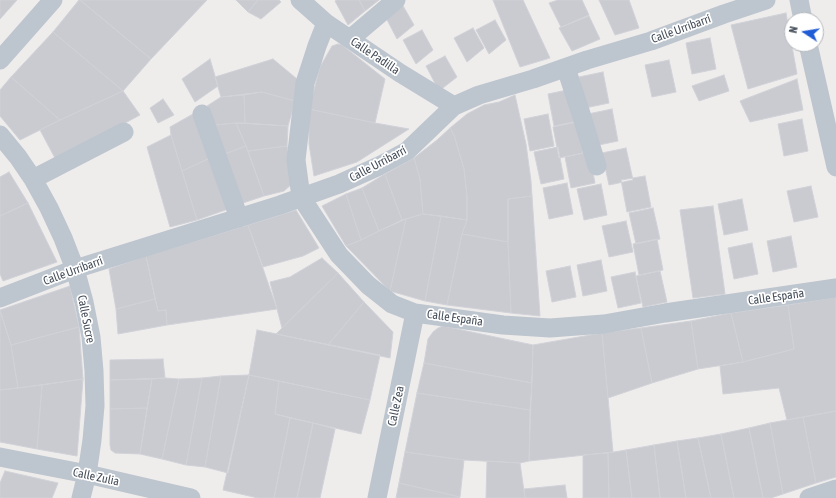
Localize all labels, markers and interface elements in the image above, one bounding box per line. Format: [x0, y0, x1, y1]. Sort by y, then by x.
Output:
street label: Calle Urribarrí [649, 12, 713, 46]
north arrow [784, 12, 824, 52]
text: N [787, 25, 800, 34]
street label: Calle Padilla [348, 34, 402, 78]
street label: Calle Urribarrí [347, 143, 409, 185]
street label: Calle Urribarrí [41, 254, 105, 288]
street label: Calle España [747, 286, 805, 308]
street label: Calle Sucre [74, 294, 98, 344]
street label: Calle España [426, 307, 484, 329]
street label: Calle Zea [385, 385, 407, 427]
street label: Calle Zulia [72, 465, 120, 489]

